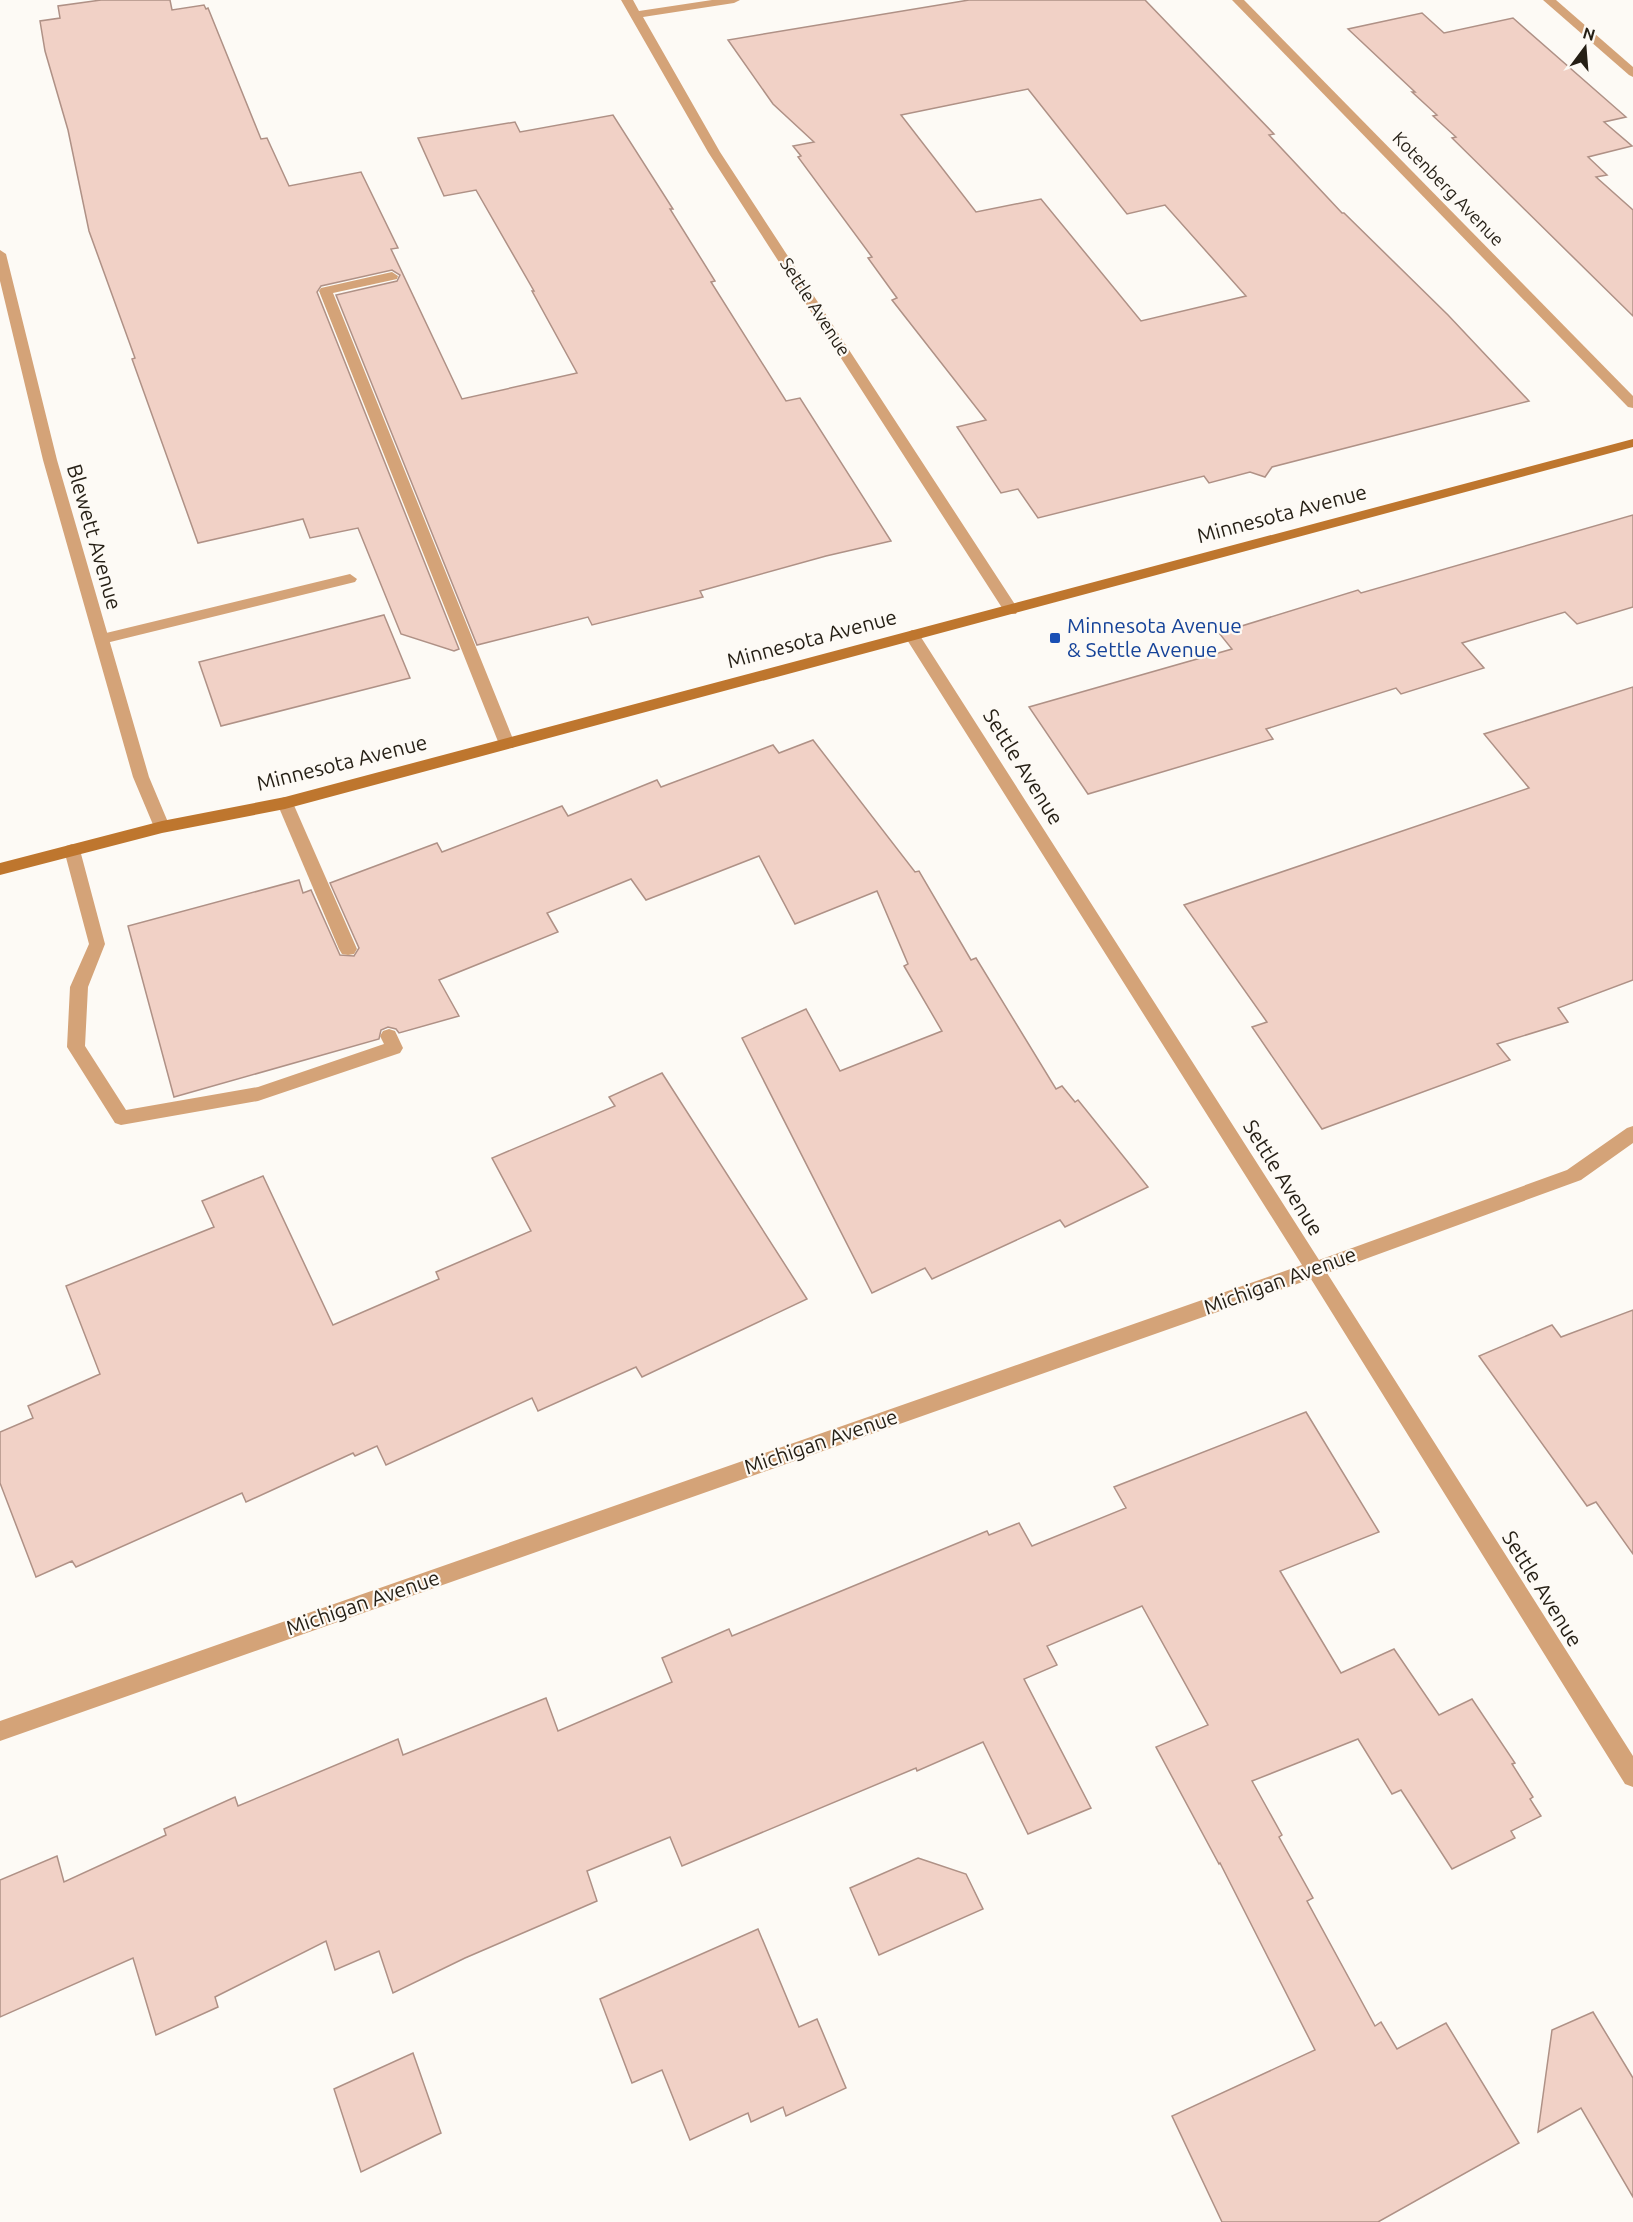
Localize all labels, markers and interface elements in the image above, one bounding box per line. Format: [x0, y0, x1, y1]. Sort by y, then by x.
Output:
north arrow [1555, 18, 1615, 78]
text: N [1581, 23, 1597, 44]
street label: Kotenberg Avenue [1389, 127, 1508, 250]
street label: Settle Avenue [777, 254, 855, 359]
street label: Blewett Avenue [63, 461, 127, 612]
street label: Minnesota Avenue [1194, 479, 1369, 547]
street label: Minnesota Avenue [724, 604, 899, 672]
place label: Minnesota Avenue & Settle Avenue [1067, 613, 1242, 661]
marker: Minnesota Avenue & Settle Avenue [1048, 631, 1062, 645]
street label: Settle Avenue [979, 704, 1069, 829]
street label: Minnesota Avenue [254, 729, 430, 795]
street label: Settle Avenue [1239, 1115, 1329, 1240]
street label: Michigan Avenue [1200, 1241, 1359, 1319]
street label: Michigan Avenue [741, 1404, 901, 1479]
street label: Settle Avenue [1498, 1526, 1588, 1651]
street label: Michigan Avenue [283, 1565, 443, 1640]

